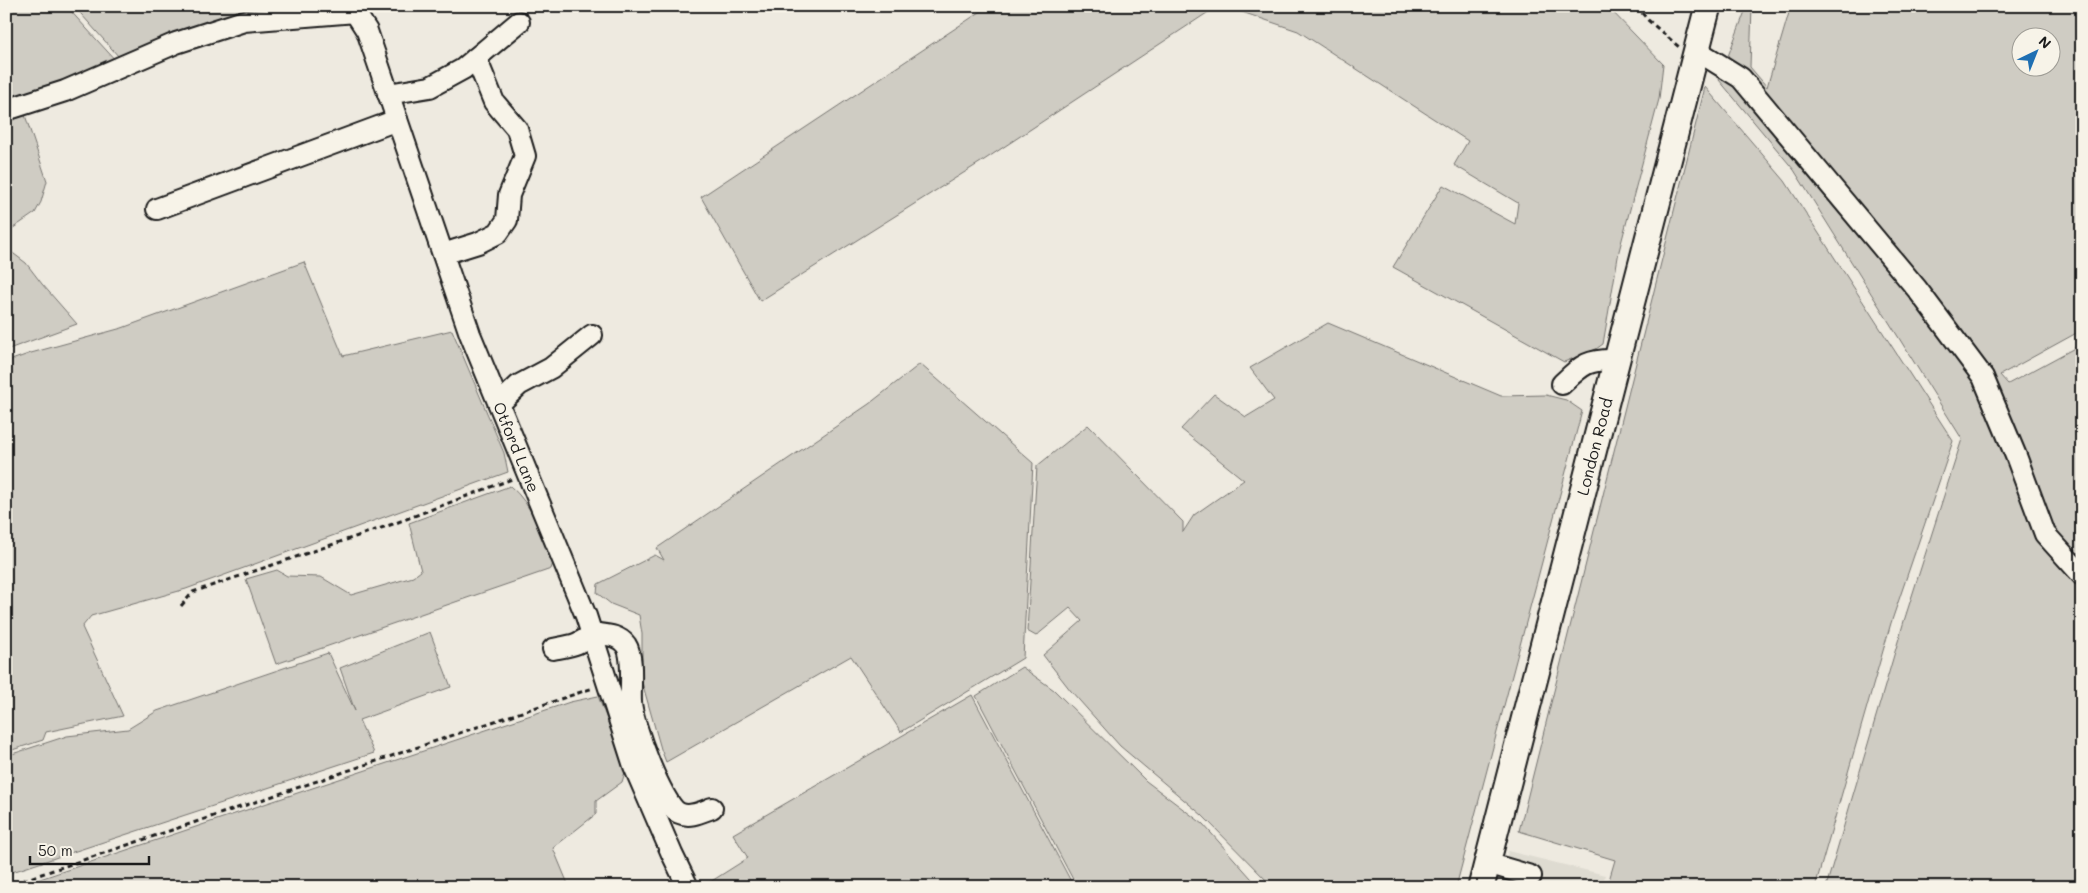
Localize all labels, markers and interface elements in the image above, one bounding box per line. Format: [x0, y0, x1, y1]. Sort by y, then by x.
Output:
north arrow [2010, 28, 2060, 78]
text: N [2035, 32, 2056, 53]
street label: London Road [1571, 395, 1617, 497]
street label: Otford Lane [489, 399, 545, 495]
scale bar [30, 833, 149, 865]
text: 50 m [38, 840, 73, 860]

